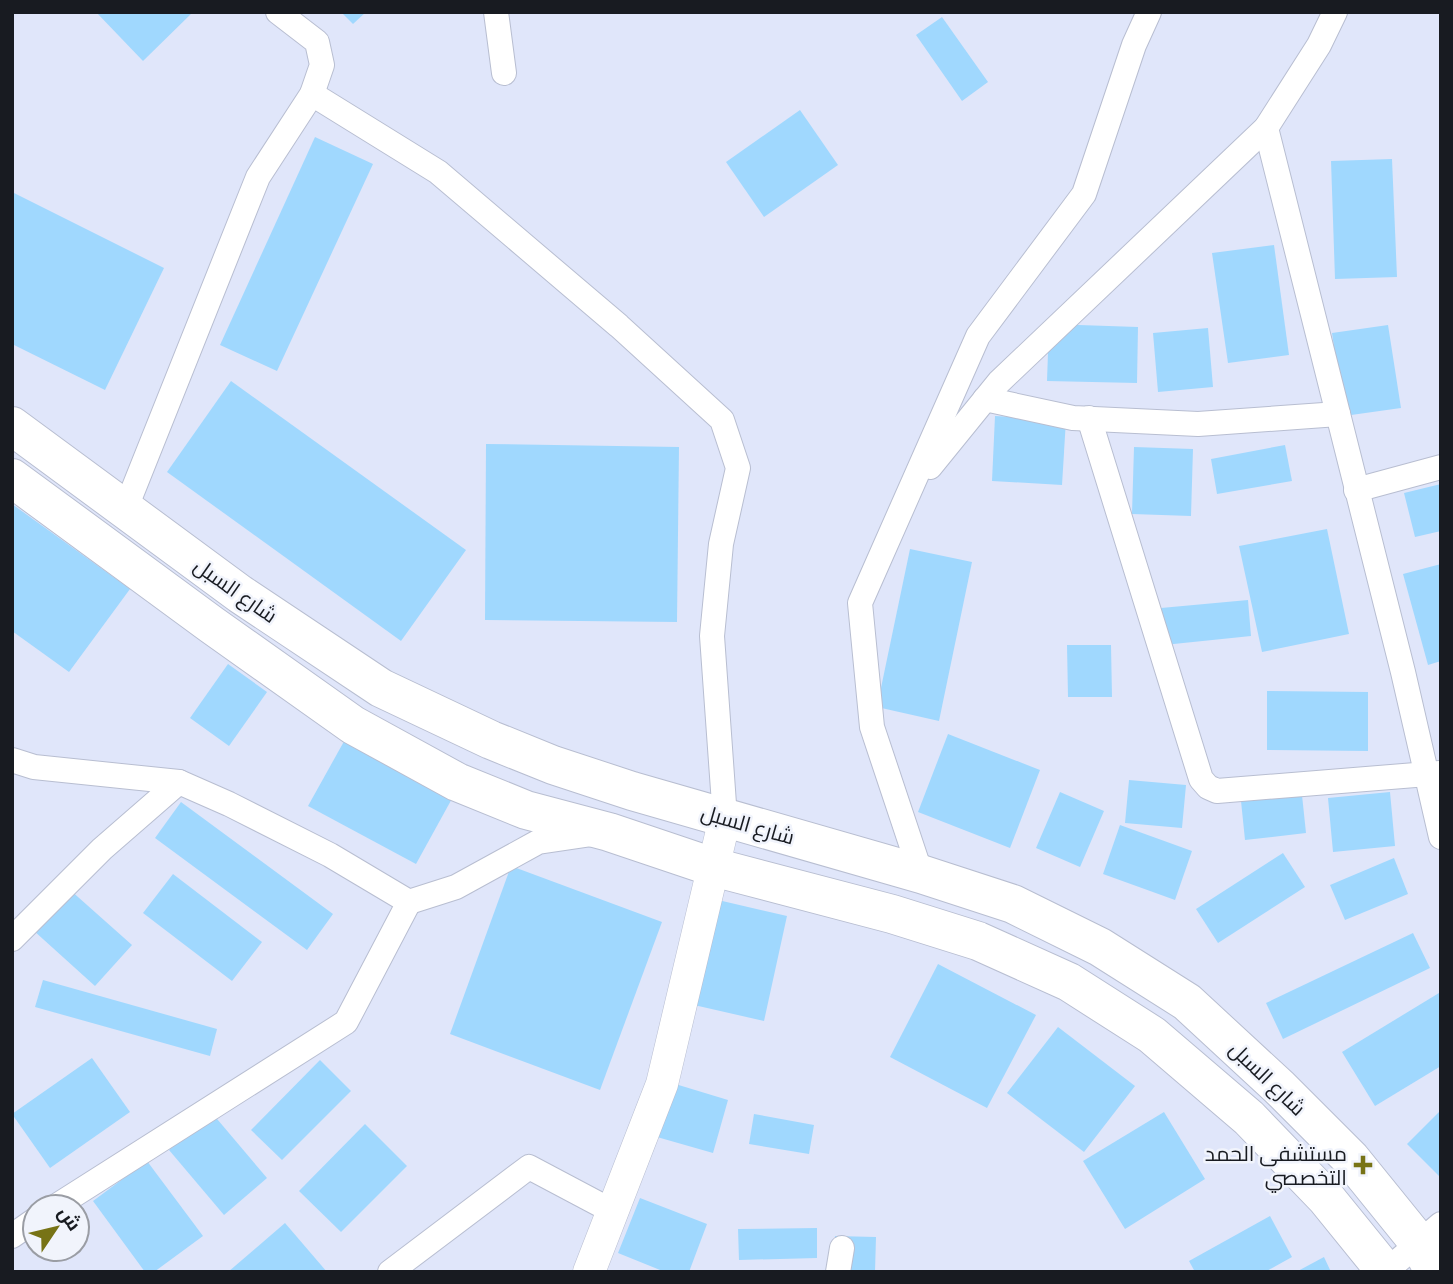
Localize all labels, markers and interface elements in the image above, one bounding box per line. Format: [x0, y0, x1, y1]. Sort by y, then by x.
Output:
street label: شارع السبل [188, 551, 283, 630]
street label: شارع السبل [698, 797, 798, 852]
street label: شارع السبل [1223, 1035, 1312, 1122]
place label: مستشفى الحمد التخصصي [1205, 1139, 1347, 1193]
marker: مستشفى الحمد التخصصي [1353, 1155, 1373, 1175]
north arrow [21, 1193, 91, 1263]
text: ش [53, 1201, 87, 1235]

